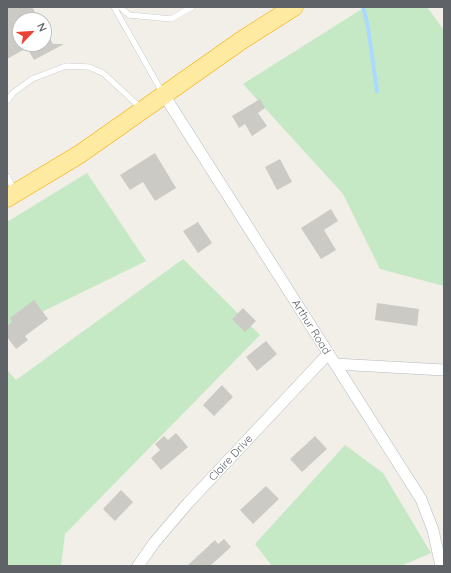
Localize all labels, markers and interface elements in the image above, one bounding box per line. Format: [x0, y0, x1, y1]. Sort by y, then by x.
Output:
north arrow [12, 12, 52, 52]
text: N [34, 21, 50, 34]
street label: Arthur Road [289, 297, 333, 357]
street label: Claire Drive [206, 432, 256, 484]

